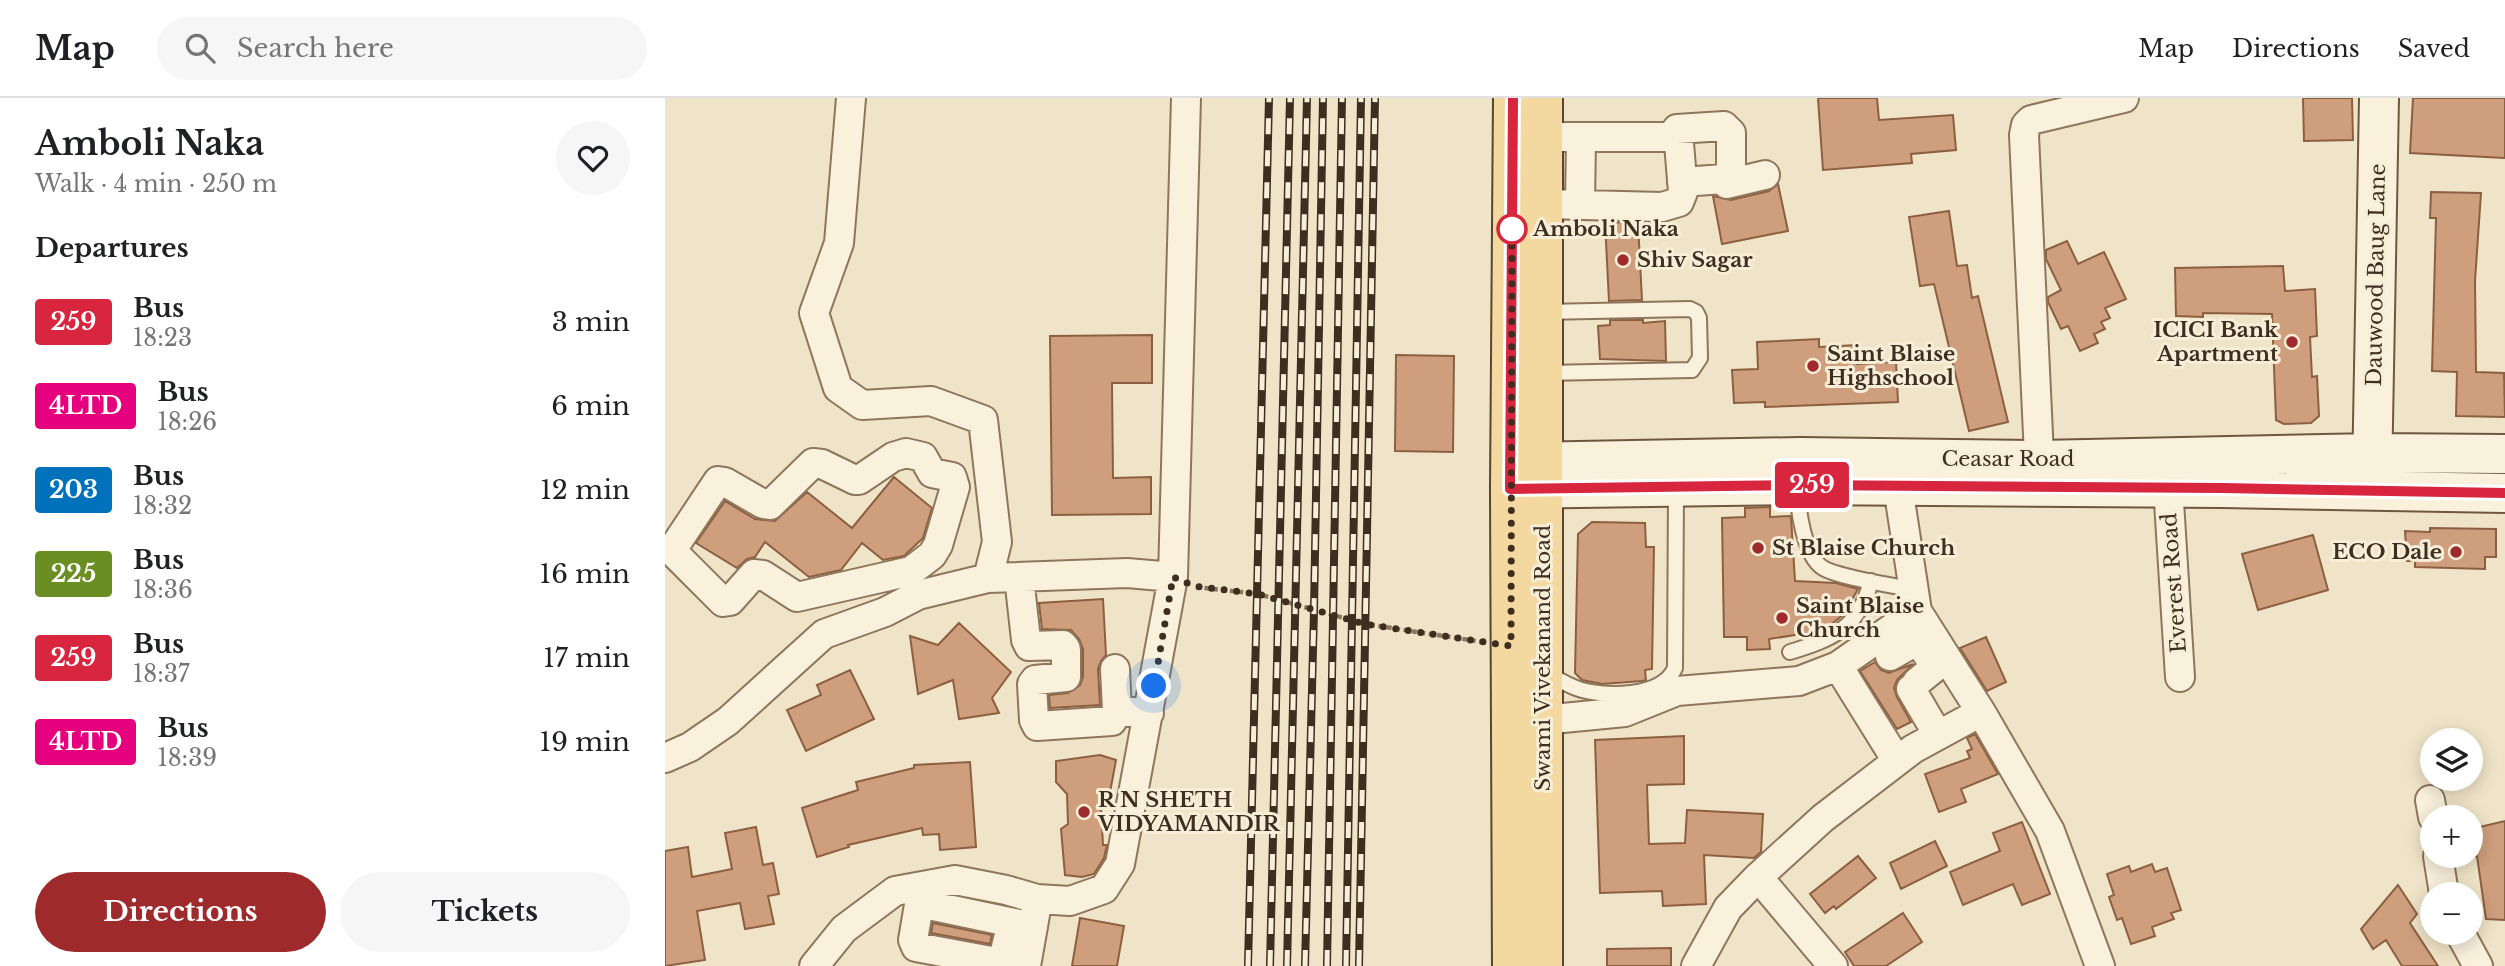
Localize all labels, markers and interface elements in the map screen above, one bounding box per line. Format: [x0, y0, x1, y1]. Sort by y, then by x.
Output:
search box [157, 17, 647, 80]
text: Map [35, 28, 115, 69]
icon: search [181, 29, 219, 67]
text: Search here [237, 32, 394, 64]
text: Map [2138, 34, 2194, 63]
text: Directions [2232, 34, 2360, 63]
text: Saved [2398, 34, 2470, 63]
button: heart [556, 121, 630, 195]
text: Amboli Naka [35, 123, 264, 164]
street label: Dauwood Baug Lane [2361, 163, 2391, 387]
text: Walk · 4 min · 250 m [35, 170, 277, 198]
marker: Amboli Naka [1497, 214, 1527, 244]
place label: Amboli Naka [1532, 216, 1679, 242]
text: Departures [35, 232, 189, 264]
place label: Shiv Sagar [1637, 247, 1753, 273]
marker: Shiv Sagar [1615, 252, 1631, 268]
text: Bus [133, 292, 184, 324]
text: 3 min [552, 306, 630, 338]
text: 259 [50, 307, 97, 336]
place label: ICICI Bank Apartment [2153, 317, 2279, 367]
text: 18:23 [133, 324, 192, 352]
marker: ICICI Bank Apartment [2284, 334, 2300, 350]
place label: Saint Blaise Highschool [1827, 341, 1955, 391]
marker: Saint Blaise Highschool [1805, 358, 1821, 374]
text: Bus [157, 376, 209, 408]
text: 6 min [551, 390, 630, 422]
text: 4LTD [49, 391, 122, 420]
text: 18:26 [157, 408, 217, 436]
street label: Ceasar Road [1941, 446, 2075, 472]
text: Bus [133, 460, 184, 492]
line badge: 259 [1772, 462, 1852, 508]
text: 259 [1789, 470, 1835, 499]
text: 12 min [540, 474, 630, 506]
text: 203 [49, 475, 98, 504]
text: 18:32 [133, 492, 192, 520]
street label: Everest Road [2156, 512, 2192, 654]
street label: Swami Vivekanand Road [1530, 525, 1556, 791]
place label: St Blaise Church [1772, 535, 1955, 561]
place label: ECO Dale [2332, 539, 2442, 565]
marker: St Blaise Church [1750, 540, 1766, 556]
text: Bus [133, 544, 184, 576]
marker: ECO Dale [2448, 544, 2464, 560]
text: 16 min [540, 558, 630, 590]
text: 225 [51, 559, 96, 588]
text: 18:36 [133, 576, 193, 604]
place label: Saint Blaise Church [1796, 593, 1924, 643]
marker: Saint Blaise Church [1774, 610, 1790, 626]
text: Bus [133, 628, 184, 660]
text: 17 min [543, 642, 630, 674]
text: 259 [50, 643, 97, 672]
text: 18:37 [133, 660, 189, 688]
your location [1136, 668, 1171, 703]
text: Bus [157, 712, 209, 744]
text: 19 min [540, 726, 630, 758]
text: 4LTD [49, 727, 122, 756]
map controls [2420, 728, 2483, 945]
button: layers [2420, 728, 2483, 791]
text: 18:39 [157, 744, 217, 772]
place label: R N SHETH VIDYAMANDIR [1097, 787, 1280, 837]
marker: R N SHETH VIDYAMANDIR [1076, 804, 1092, 820]
button: + [2420, 805, 2483, 868]
button: Directions [35, 872, 326, 952]
button: Tickets [340, 872, 630, 952]
button: − [2420, 882, 2483, 945]

